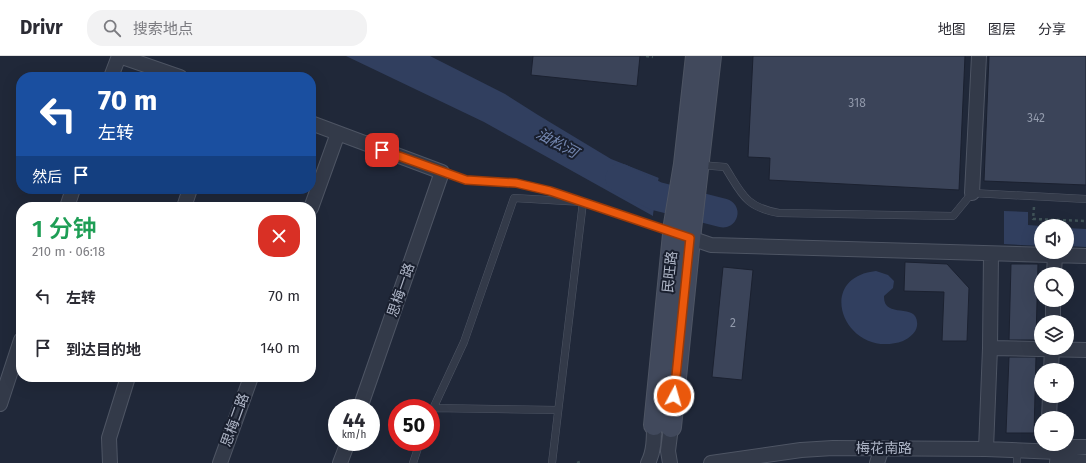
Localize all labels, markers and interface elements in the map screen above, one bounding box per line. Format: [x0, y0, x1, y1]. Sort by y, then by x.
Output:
search box [87, 10, 367, 46]
text: Drivr [20, 16, 63, 39]
icon: search [101, 17, 123, 39]
text: 搜索地点 [133, 20, 193, 38]
text: 地图 [938, 21, 966, 38]
text: 图层 [988, 21, 1016, 38]
text: 分享 [1038, 21, 1066, 38]
text: 70 m [98, 84, 157, 117]
icon: left [32, 88, 84, 140]
house number: 318 [848, 96, 866, 110]
house number: 342 [1027, 111, 1045, 125]
text: 左转 [98, 122, 134, 144]
water label: 油松河 [533, 124, 584, 163]
pin [365, 133, 399, 167]
icon: arrive [371, 139, 393, 161]
icon: arrive [70, 164, 92, 186]
text: 然后 [32, 168, 62, 186]
text: 1 分钟 [32, 215, 97, 243]
button: close [258, 215, 300, 257]
map controls [1034, 219, 1074, 451]
button: sound [1034, 219, 1074, 259]
text: 210 m · 06:18 [32, 244, 105, 259]
street label: 民旺路 [659, 250, 681, 294]
street label: 思梅一路 [384, 261, 418, 319]
button: search [1034, 267, 1074, 307]
icon: left [32, 285, 54, 307]
text: 70 m [268, 287, 300, 305]
text: 左转 [66, 289, 96, 307]
button: layers [1034, 315, 1074, 355]
house number: 2 [730, 316, 736, 330]
icon: arrive [32, 337, 54, 359]
text: 140 m [260, 339, 300, 357]
text: 到达目的地 [66, 341, 141, 359]
button: + [1034, 363, 1074, 403]
position arrow [653, 375, 695, 417]
street label: 思梅二路 [217, 391, 253, 449]
speed limit sign: 50 [388, 399, 440, 451]
text: 44 [343, 408, 365, 432]
button: − [1034, 411, 1074, 451]
text: km/h [342, 429, 366, 441]
street label: 梅花南路 [856, 440, 912, 457]

